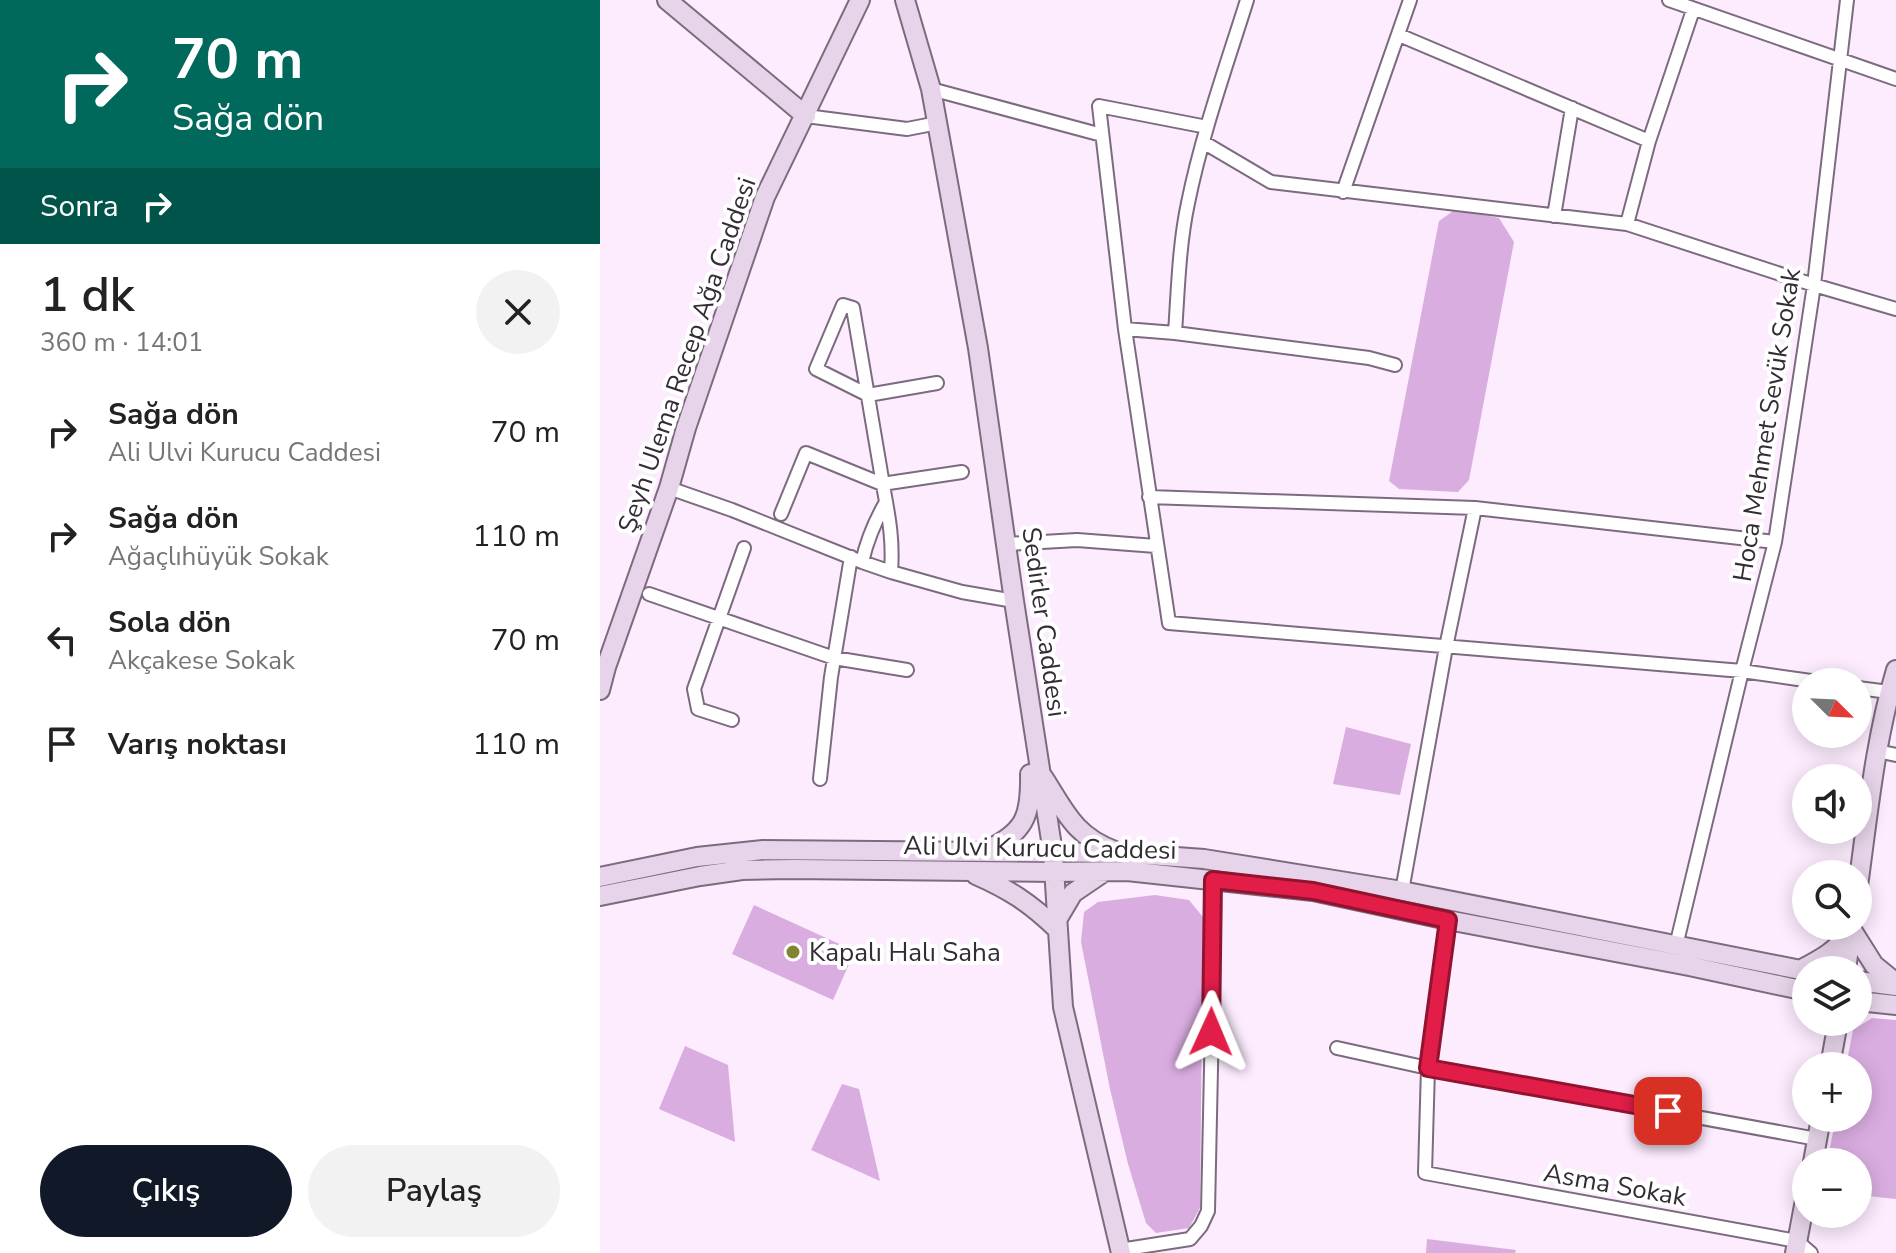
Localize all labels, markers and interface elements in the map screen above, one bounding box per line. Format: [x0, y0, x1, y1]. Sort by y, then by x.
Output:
text: 70 m [172, 21, 303, 98]
icon: right [40, 32, 144, 136]
text: Sağa dön [172, 94, 324, 143]
street label: Şeyh Ulema Recep Ağa Caddesi [610, 173, 764, 537]
icon: right [135, 184, 179, 228]
text: Sonra [40, 186, 119, 227]
text: 1 dk [40, 262, 135, 328]
street label: Hoca Mehmet Sevük Sokak [1725, 265, 1809, 584]
button: close [476, 270, 560, 354]
text: 360 m · 14:01 [40, 325, 203, 360]
text: Sağa dön [108, 394, 239, 435]
icon: right [40, 410, 84, 454]
text: 70 m [491, 412, 560, 453]
text: Ali Ulvi Kurucu Caddesi [108, 435, 381, 470]
text: Sağa dön [108, 498, 239, 539]
icon: right [40, 514, 84, 558]
text: 110 m [473, 516, 560, 557]
street label: Sedirler Caddesi [1013, 525, 1075, 719]
text: Ağaçlıhüyük Sokak [108, 539, 329, 574]
text: Sola dön [108, 602, 231, 643]
icon: left [40, 618, 84, 662]
text: 70 m [491, 620, 560, 661]
text: Akçakese Sokak [108, 643, 295, 678]
north arrow [1792, 668, 1872, 748]
map controls [1792, 668, 1872, 1228]
icon: arrive [40, 722, 84, 766]
text: Varış noktası [108, 724, 287, 765]
text: 110 m [473, 724, 560, 765]
button: sound [1792, 764, 1872, 844]
street label: Ali Ulvi Kurucu Caddesi [903, 828, 1177, 868]
button: search [1792, 860, 1872, 940]
place label: Kapalı Halı Saha [809, 935, 1001, 970]
marker: Kapalı Halı Saha [784, 943, 802, 961]
button: layers [1792, 956, 1872, 1036]
position arrow [1169, 990, 1253, 1074]
button: + [1792, 1052, 1872, 1132]
pin [1634, 1077, 1702, 1145]
icon: arrive [1646, 1089, 1690, 1133]
button: Çıkış [40, 1145, 292, 1237]
button: Paylaş [308, 1145, 560, 1237]
button: − [1792, 1148, 1872, 1228]
street label: Asma Sokak [1541, 1155, 1690, 1215]

